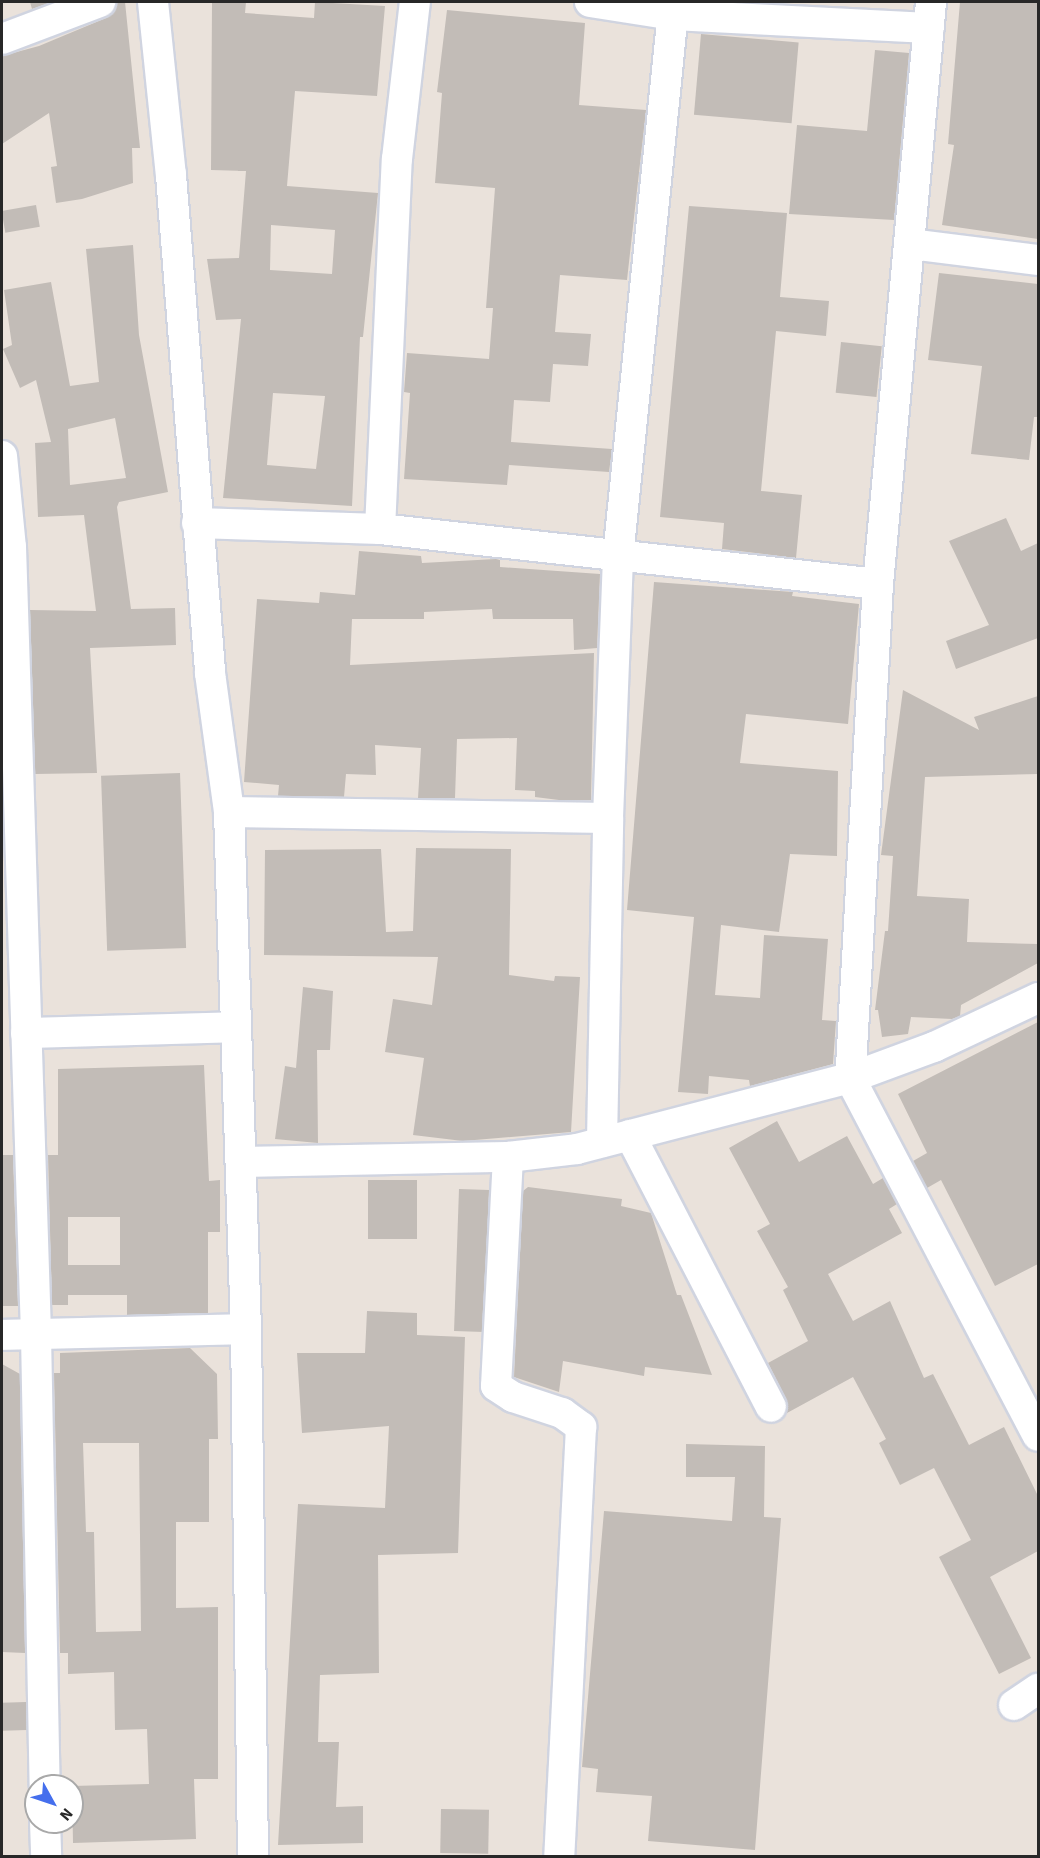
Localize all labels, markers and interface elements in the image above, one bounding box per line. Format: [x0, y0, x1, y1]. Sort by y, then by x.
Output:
north arrow [24, 1774, 84, 1834]
text: N [54, 1803, 78, 1825]

